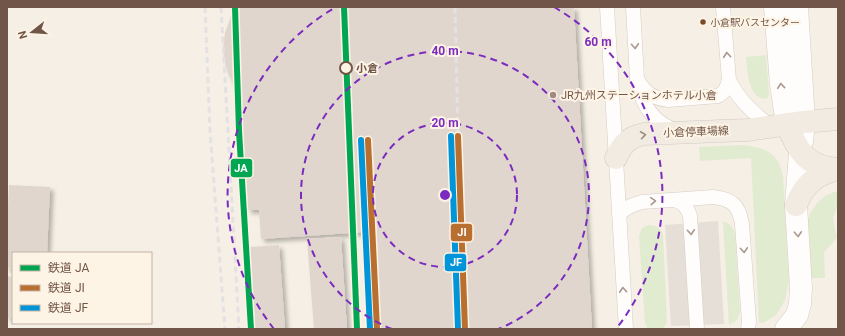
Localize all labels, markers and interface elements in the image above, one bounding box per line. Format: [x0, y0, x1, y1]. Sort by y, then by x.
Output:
north arrow [12, 12, 52, 52]
marker: 小倉駅バスセンター [698, 17, 708, 27]
place label: 小倉駅バスセンター [710, 17, 800, 28]
text: N [15, 29, 30, 40]
text: 60 m [584, 35, 612, 49]
one-way arrow [631, 43, 640, 49]
text: 40 m [431, 44, 459, 58]
one-way arrow [723, 52, 732, 58]
marker: 小倉 [339, 61, 353, 75]
place label: 小倉 [356, 62, 378, 75]
one-way arrow [777, 83, 786, 89]
place label: JR九州ステーションホテル小倉 [561, 89, 717, 102]
marker: JR九州ステーションホテル小倉 [548, 90, 558, 100]
text: 20 m [431, 116, 459, 130]
street label: 小倉停車場線 [663, 124, 729, 140]
one-way arrow [640, 131, 647, 140]
line badge: JA [230, 158, 253, 178]
text: JA [234, 162, 248, 175]
centre of rings [438, 188, 452, 202]
one-way arrow [650, 197, 656, 206]
line badge: JI [450, 223, 473, 242]
text: JI [457, 226, 467, 239]
one-way arrow [686, 229, 695, 235]
one-way arrow [794, 231, 802, 237]
one-way arrow [739, 247, 748, 253]
legend [12, 252, 152, 324]
line badge: JF [444, 253, 467, 272]
text: JF [450, 256, 462, 269]
text: 鉄道 JA [48, 261, 89, 275]
text: 鉄道 JI [48, 281, 85, 295]
one-way arrow [619, 287, 628, 293]
text: 鉄道 JF [48, 301, 89, 315]

